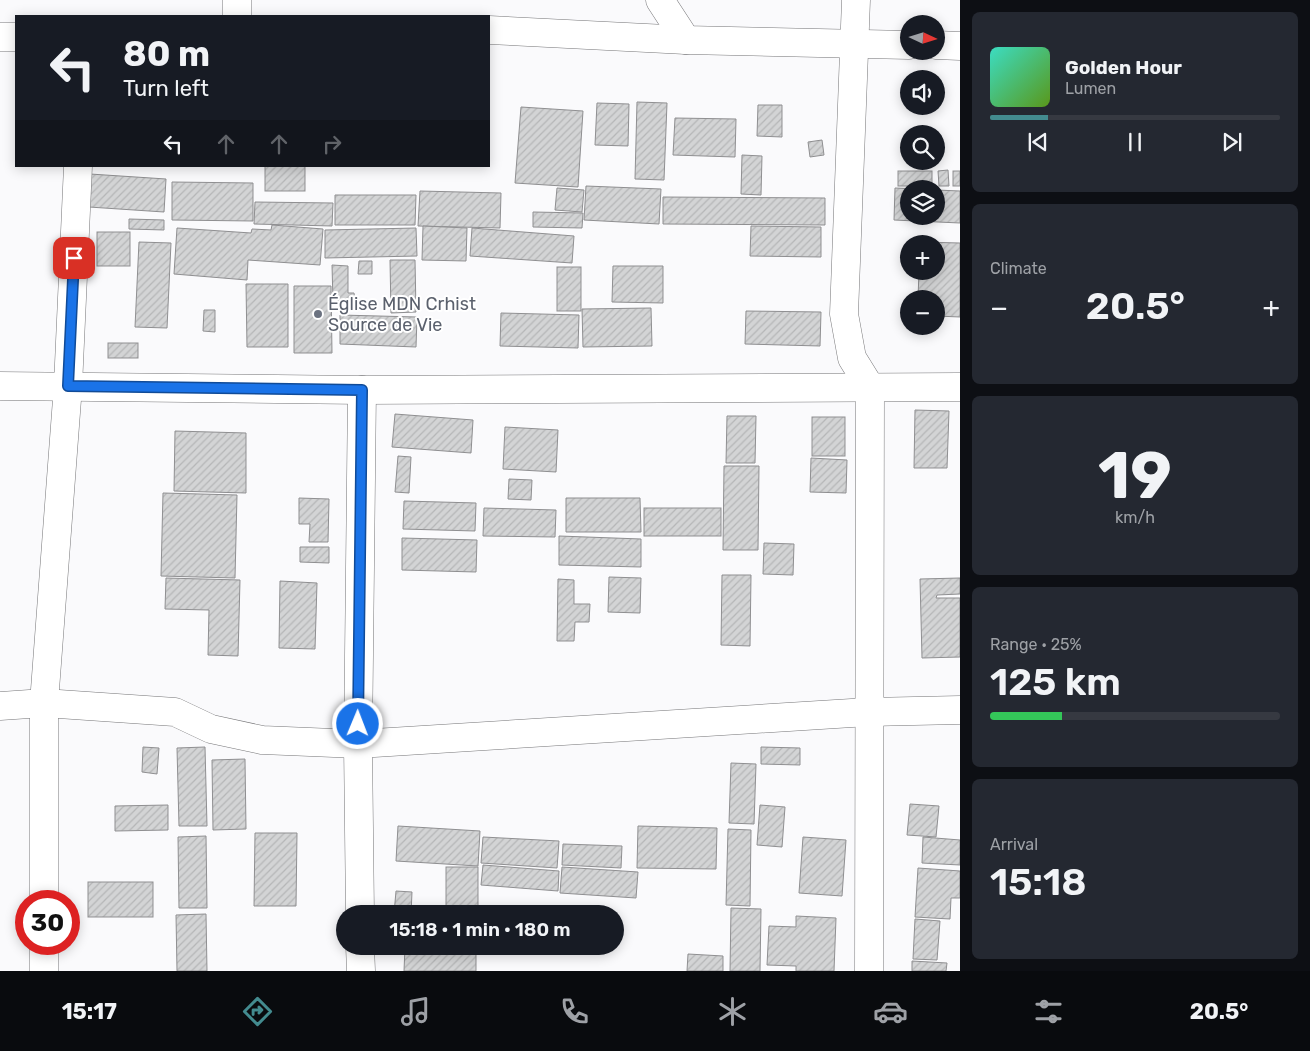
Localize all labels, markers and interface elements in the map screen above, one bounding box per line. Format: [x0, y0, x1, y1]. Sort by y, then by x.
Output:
north arrow [900, 15, 945, 60]
map controls [900, 15, 945, 335]
text: 80 m [123, 33, 210, 75]
icon: left [40, 35, 105, 100]
text: Golden Hour [1065, 56, 1182, 79]
button: sound [900, 70, 945, 115]
text: Turn left [123, 75, 209, 102]
text: Lumen [1065, 79, 1116, 98]
button: search [900, 125, 945, 170]
icon: previous [1024, 128, 1052, 156]
icon: pause [1121, 128, 1149, 156]
icon: next [1218, 128, 1246, 156]
icon: left [159, 130, 187, 158]
icon: ahead [212, 130, 240, 158]
icon: ahead [265, 130, 293, 158]
icon: right [318, 130, 346, 158]
button: layers [900, 180, 945, 225]
button: + [900, 235, 945, 280]
pin [53, 237, 95, 279]
icon: arrive [60, 244, 88, 272]
text: Climate [990, 259, 1047, 278]
text: 20.5° [1086, 283, 1185, 329]
button: − [900, 290, 945, 335]
text: − [990, 291, 1008, 324]
text: + [1263, 291, 1280, 324]
place label: Église MDN Crhist Source de Vie [328, 293, 476, 336]
marker: Église MDN Crhist Source de Vie [312, 308, 324, 320]
text: 19 [1098, 437, 1172, 514]
text: km/h [1115, 508, 1155, 527]
text: Range · 25% [990, 635, 1082, 654]
text: 125 km [990, 659, 1121, 705]
position arrow [331, 697, 383, 749]
text: Arrival [990, 835, 1038, 854]
text: 15:18 [990, 859, 1086, 905]
speed limit sign: 30 [15, 890, 80, 955]
text: 15:18 · 1 min · 180 m [389, 918, 571, 941]
icon: directions [240, 994, 275, 1029]
icon: music [398, 994, 433, 1029]
icon: phone [557, 994, 592, 1029]
icon: climate [715, 994, 750, 1029]
icon: car [873, 994, 908, 1029]
icon: filters [1031, 994, 1066, 1029]
text: 15:17 [62, 998, 117, 1025]
text: 20.5° [1190, 998, 1248, 1025]

